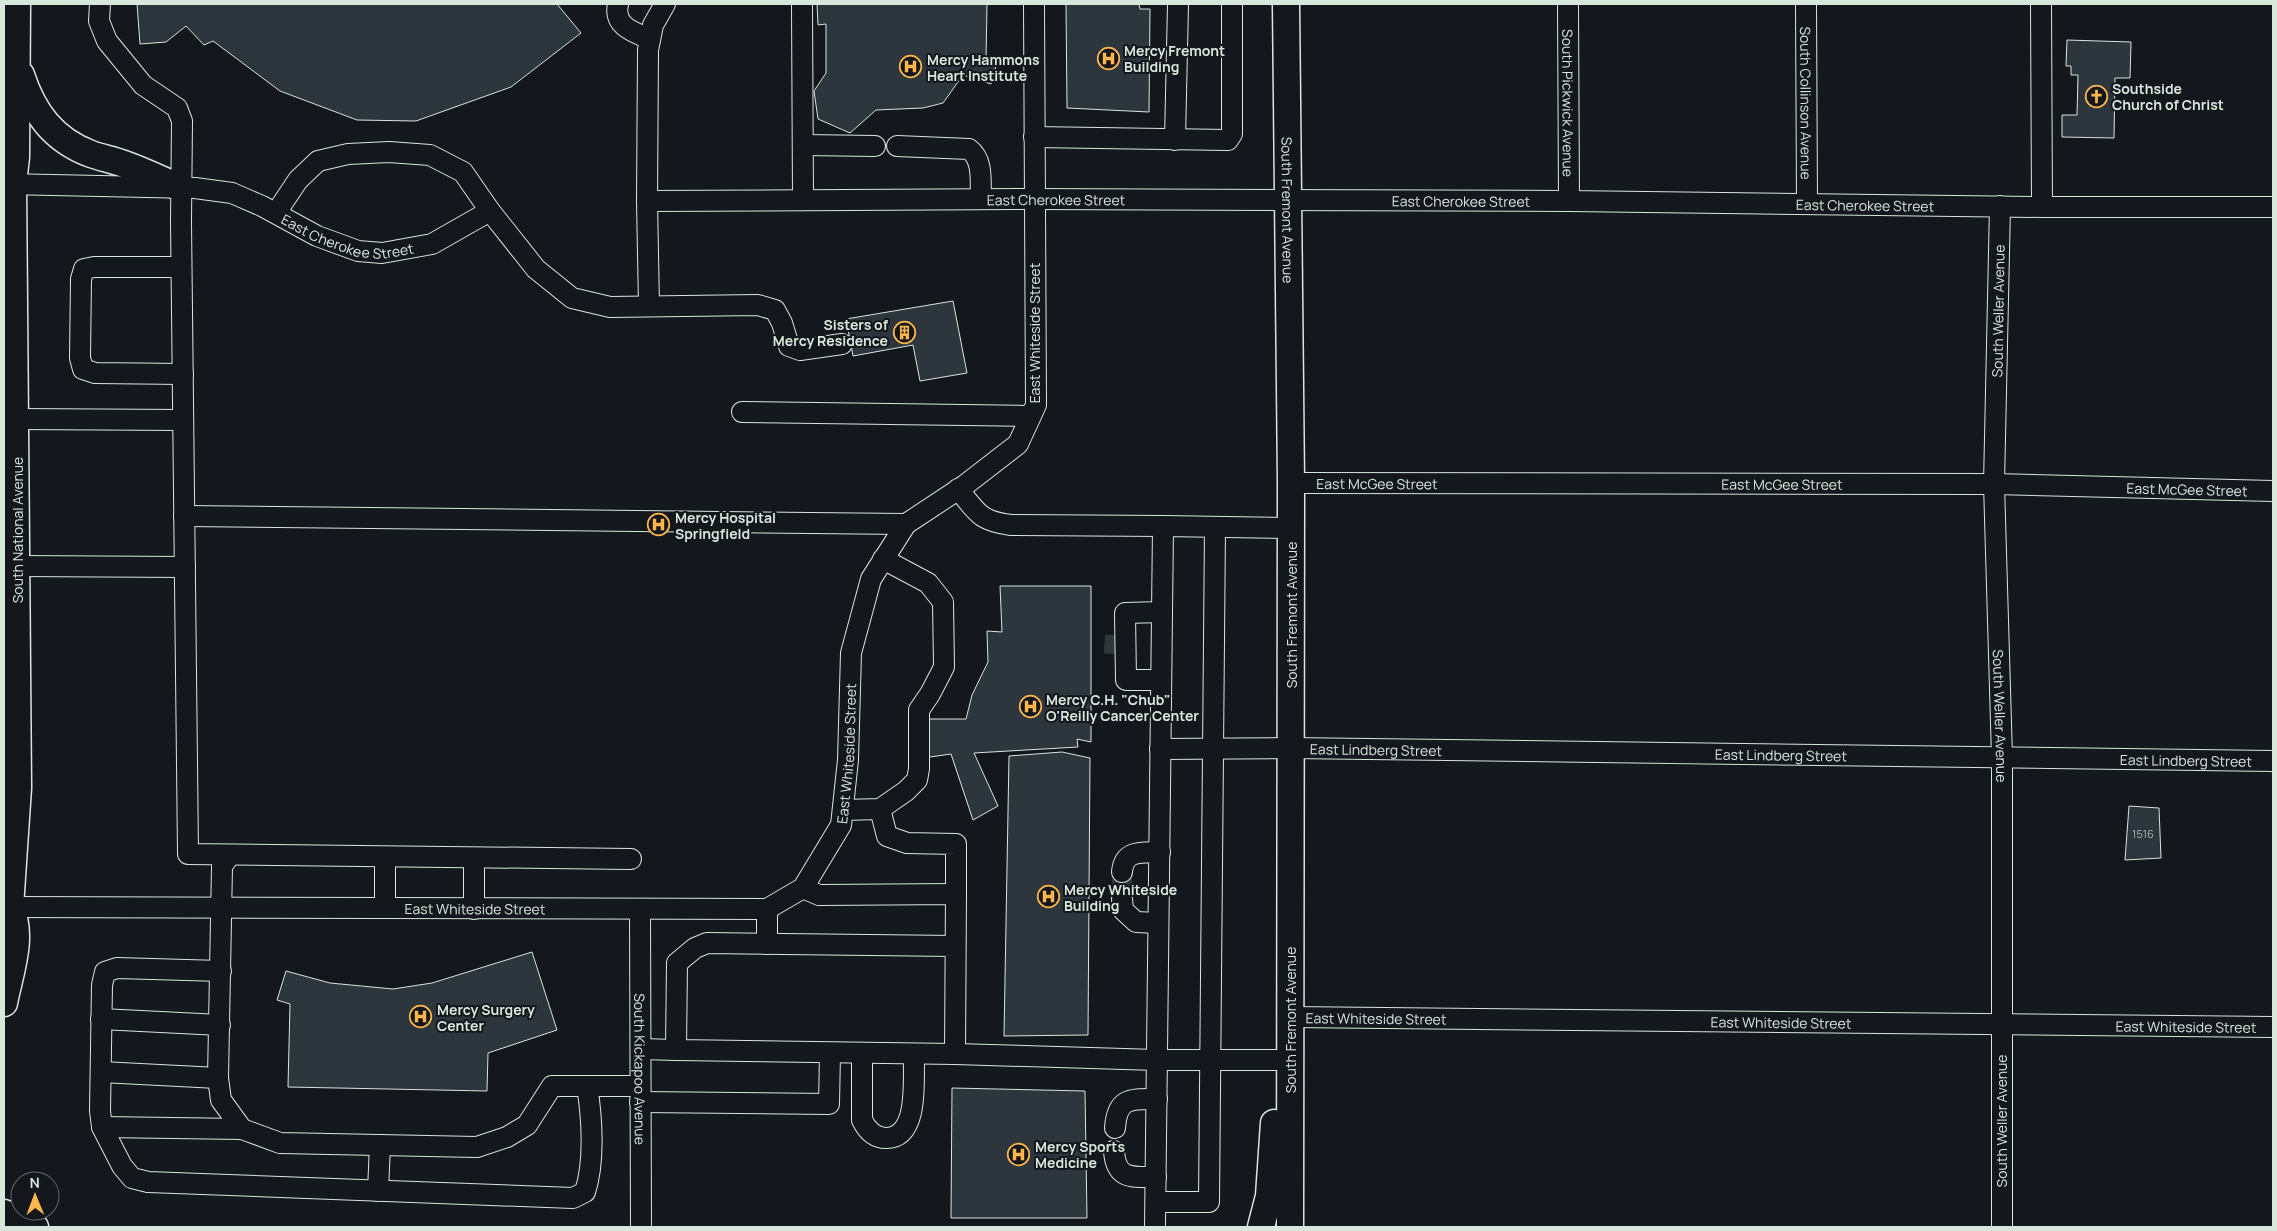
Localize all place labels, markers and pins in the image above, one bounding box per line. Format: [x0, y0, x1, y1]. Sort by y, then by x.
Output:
place label: Mercy Fremont Building [1124, 41, 1225, 76]
hospital icon: Mercy Fremont Building [1096, 46, 1120, 70]
place label: Mercy Hammons Heart Institute [927, 50, 1040, 85]
hospital icon: Mercy Hammons Heart Institute [899, 55, 923, 79]
place label: Southside Church of Christ [2112, 79, 2224, 114]
church icon: Southside Church of Christ [2084, 84, 2108, 108]
place label: Sisters of Mercy Residence [773, 315, 889, 350]
building icon: Sisters of Mercy Residence [892, 320, 916, 344]
place label: Mercy Hospital Springfield [675, 508, 776, 543]
hospital icon: Mercy Hospital Springfield [647, 513, 671, 537]
place label: Mercy C.H. "Chub" O'Reilly Cancer Center [1046, 690, 1199, 725]
hospital icon: Mercy C.H. "Chub" O'Reilly Cancer Center [1018, 695, 1042, 719]
place label: Mercy Whiteside Building [1064, 880, 1177, 915]
hospital icon: Mercy Whiteside Building [1036, 885, 1060, 909]
place label: Mercy Surgery Center [437, 1000, 535, 1035]
hospital icon: Mercy Surgery Center [409, 1005, 433, 1029]
place label: Mercy Sports Medicine [1035, 1137, 1125, 1172]
hospital icon: Mercy Sports Medicine [1007, 1142, 1031, 1166]

